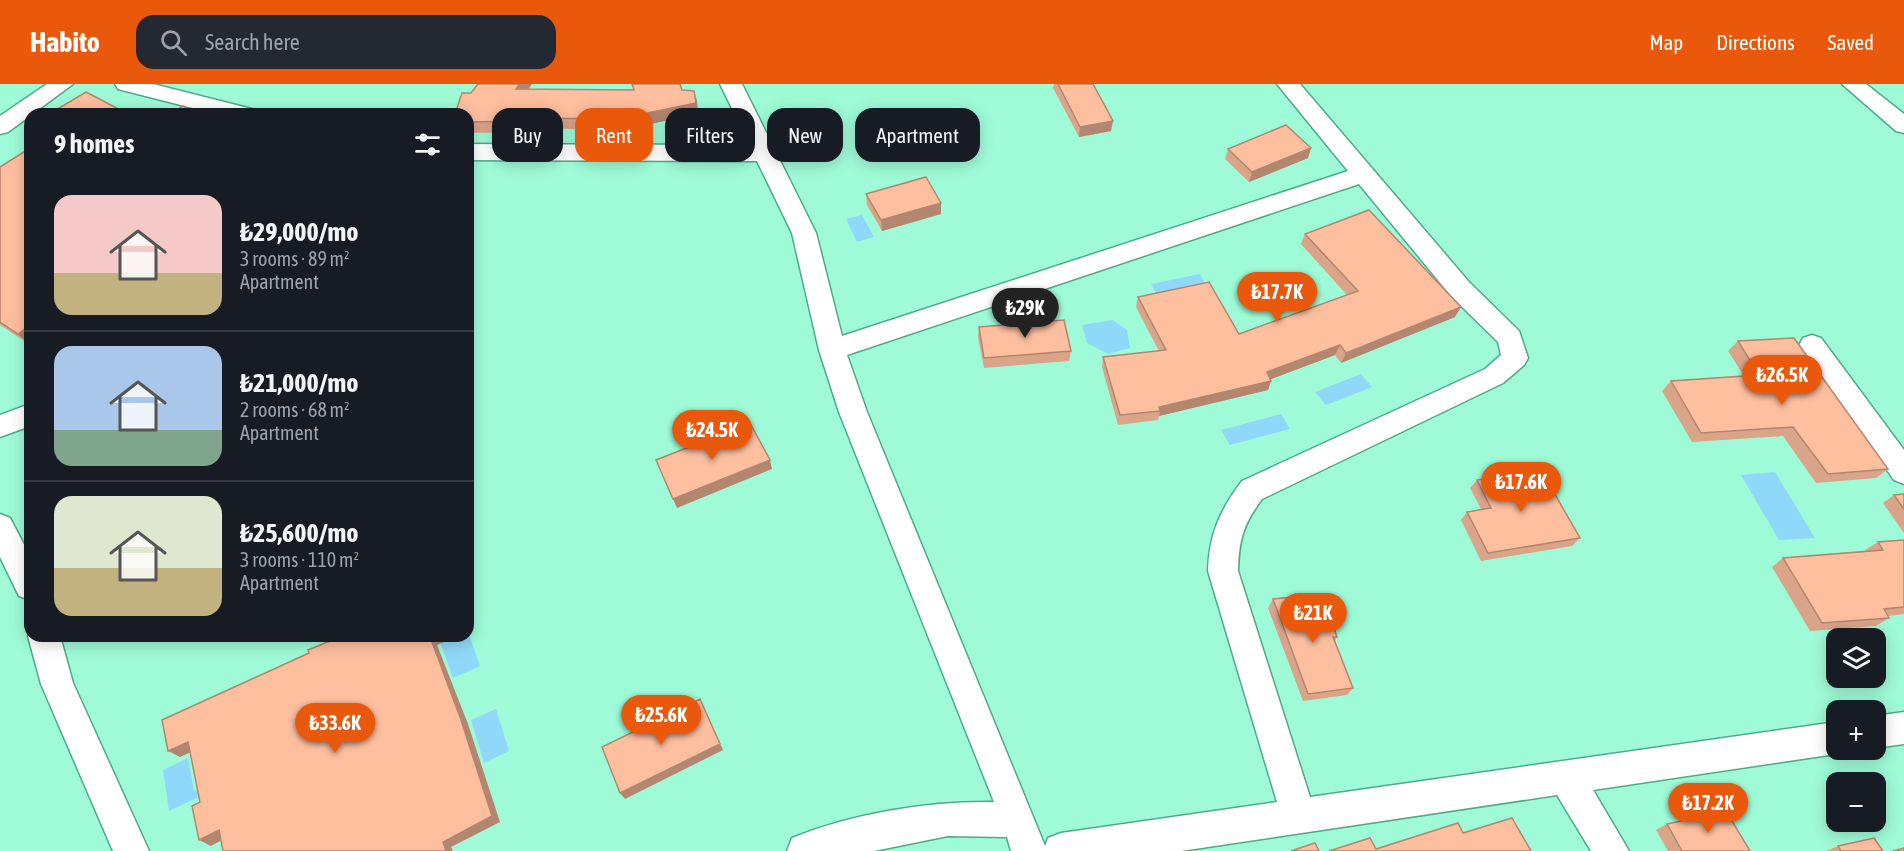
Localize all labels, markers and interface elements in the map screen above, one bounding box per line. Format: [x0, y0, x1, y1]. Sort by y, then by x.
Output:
search box [136, 15, 556, 69]
text: Habito [30, 26, 100, 58]
icon: search [157, 26, 190, 59]
text: Search here [205, 29, 300, 55]
text: Map [1649, 30, 1683, 54]
text: Directions [1716, 30, 1795, 54]
text: Saved [1828, 30, 1874, 54]
chip: Buy [492, 108, 563, 162]
chip: Rent [575, 108, 653, 162]
chip: Filters [665, 108, 755, 162]
chip: New [767, 108, 843, 162]
chip: Apartment [855, 108, 980, 162]
icon: filters [411, 128, 444, 161]
text: 9 homes [54, 129, 134, 159]
text: ₺29,000/mo [240, 217, 358, 247]
icon: home [102, 219, 174, 291]
text: 3 rooms · 89 m² [240, 247, 350, 270]
text: Apartment [240, 270, 319, 293]
pin: ₺17.7K [1228, 272, 1326, 323]
text: ₺17.7K [1251, 280, 1303, 303]
pin: ₺29K [989, 288, 1061, 339]
text: ₺29K [1006, 296, 1044, 319]
pin: ₺26.5K [1733, 355, 1831, 406]
text: ₺26.5K [1756, 363, 1808, 386]
text: ₺21,000/mo [240, 368, 358, 398]
icon: home [102, 370, 174, 442]
text: 2 rooms · 68 m² [240, 398, 350, 421]
pin: ₺24.5K [663, 410, 761, 461]
text: ₺24.5K [686, 418, 738, 441]
text: Apartment [240, 421, 319, 444]
pin: ₺17.6K [1472, 462, 1570, 513]
text: ₺17.6K [1495, 470, 1547, 493]
text: ₺25,600/mo [240, 518, 358, 548]
icon: home [102, 520, 174, 592]
text: 3 rooms · 110 m² [240, 548, 359, 571]
text: Apartment [240, 571, 319, 594]
pin: ₺21K [1277, 593, 1349, 644]
text: ₺21K [1294, 601, 1332, 624]
map controls [1826, 628, 1886, 832]
button: layers [1826, 628, 1886, 688]
pin: ₺25.6K [612, 695, 710, 746]
button: + [1826, 700, 1886, 760]
pin: ₺33.6K [286, 703, 384, 754]
text: ₺25.6K [635, 703, 687, 726]
text: ₺33.6K [309, 711, 361, 734]
button: − [1826, 772, 1886, 832]
pin: ₺17.2K [1659, 783, 1757, 834]
text: ₺17.2K [1682, 791, 1734, 814]

